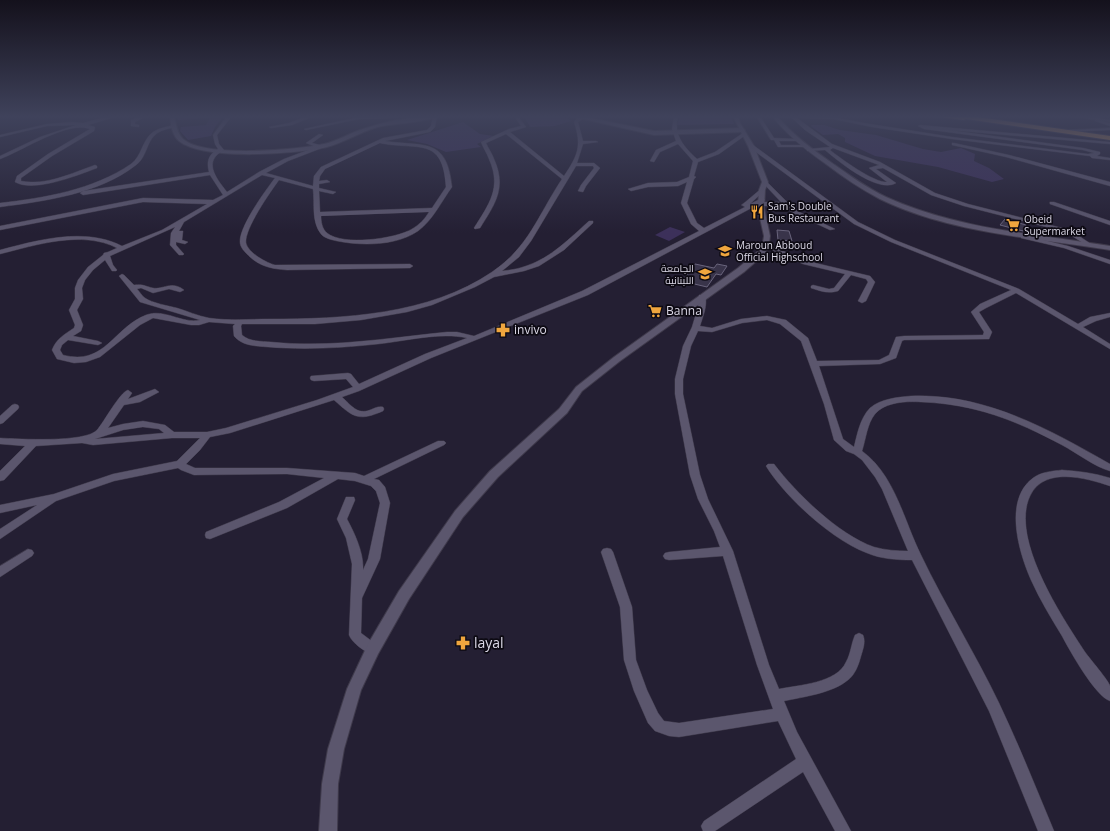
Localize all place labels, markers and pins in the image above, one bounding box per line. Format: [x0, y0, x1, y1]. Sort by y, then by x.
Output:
place label: Sam's Double Bus Restaurant [768, 199, 840, 225]
restaurant icon: Sam's Double Bus Restaurant [749, 204, 765, 220]
place label: Obeid Supermarket [1024, 212, 1085, 238]
supermarket icon: Obeid Supermarket [1005, 217, 1021, 233]
place label: Maroun Abboud Official Highschool [736, 238, 823, 264]
school or university icon: Maroun Abboud Official Highschool [717, 243, 733, 259]
place label: الجامعة اللبنانية [661, 261, 694, 287]
school or university icon: الجامعة اللبنانية [697, 266, 713, 282]
place label: Banna [666, 302, 702, 319]
supermarket icon: Banna [647, 303, 663, 319]
place label: invivo [514, 321, 547, 338]
pharmacy icon: invivo [495, 322, 511, 338]
place label: layal [474, 633, 504, 652]
pharmacy icon: layal [455, 635, 471, 651]

